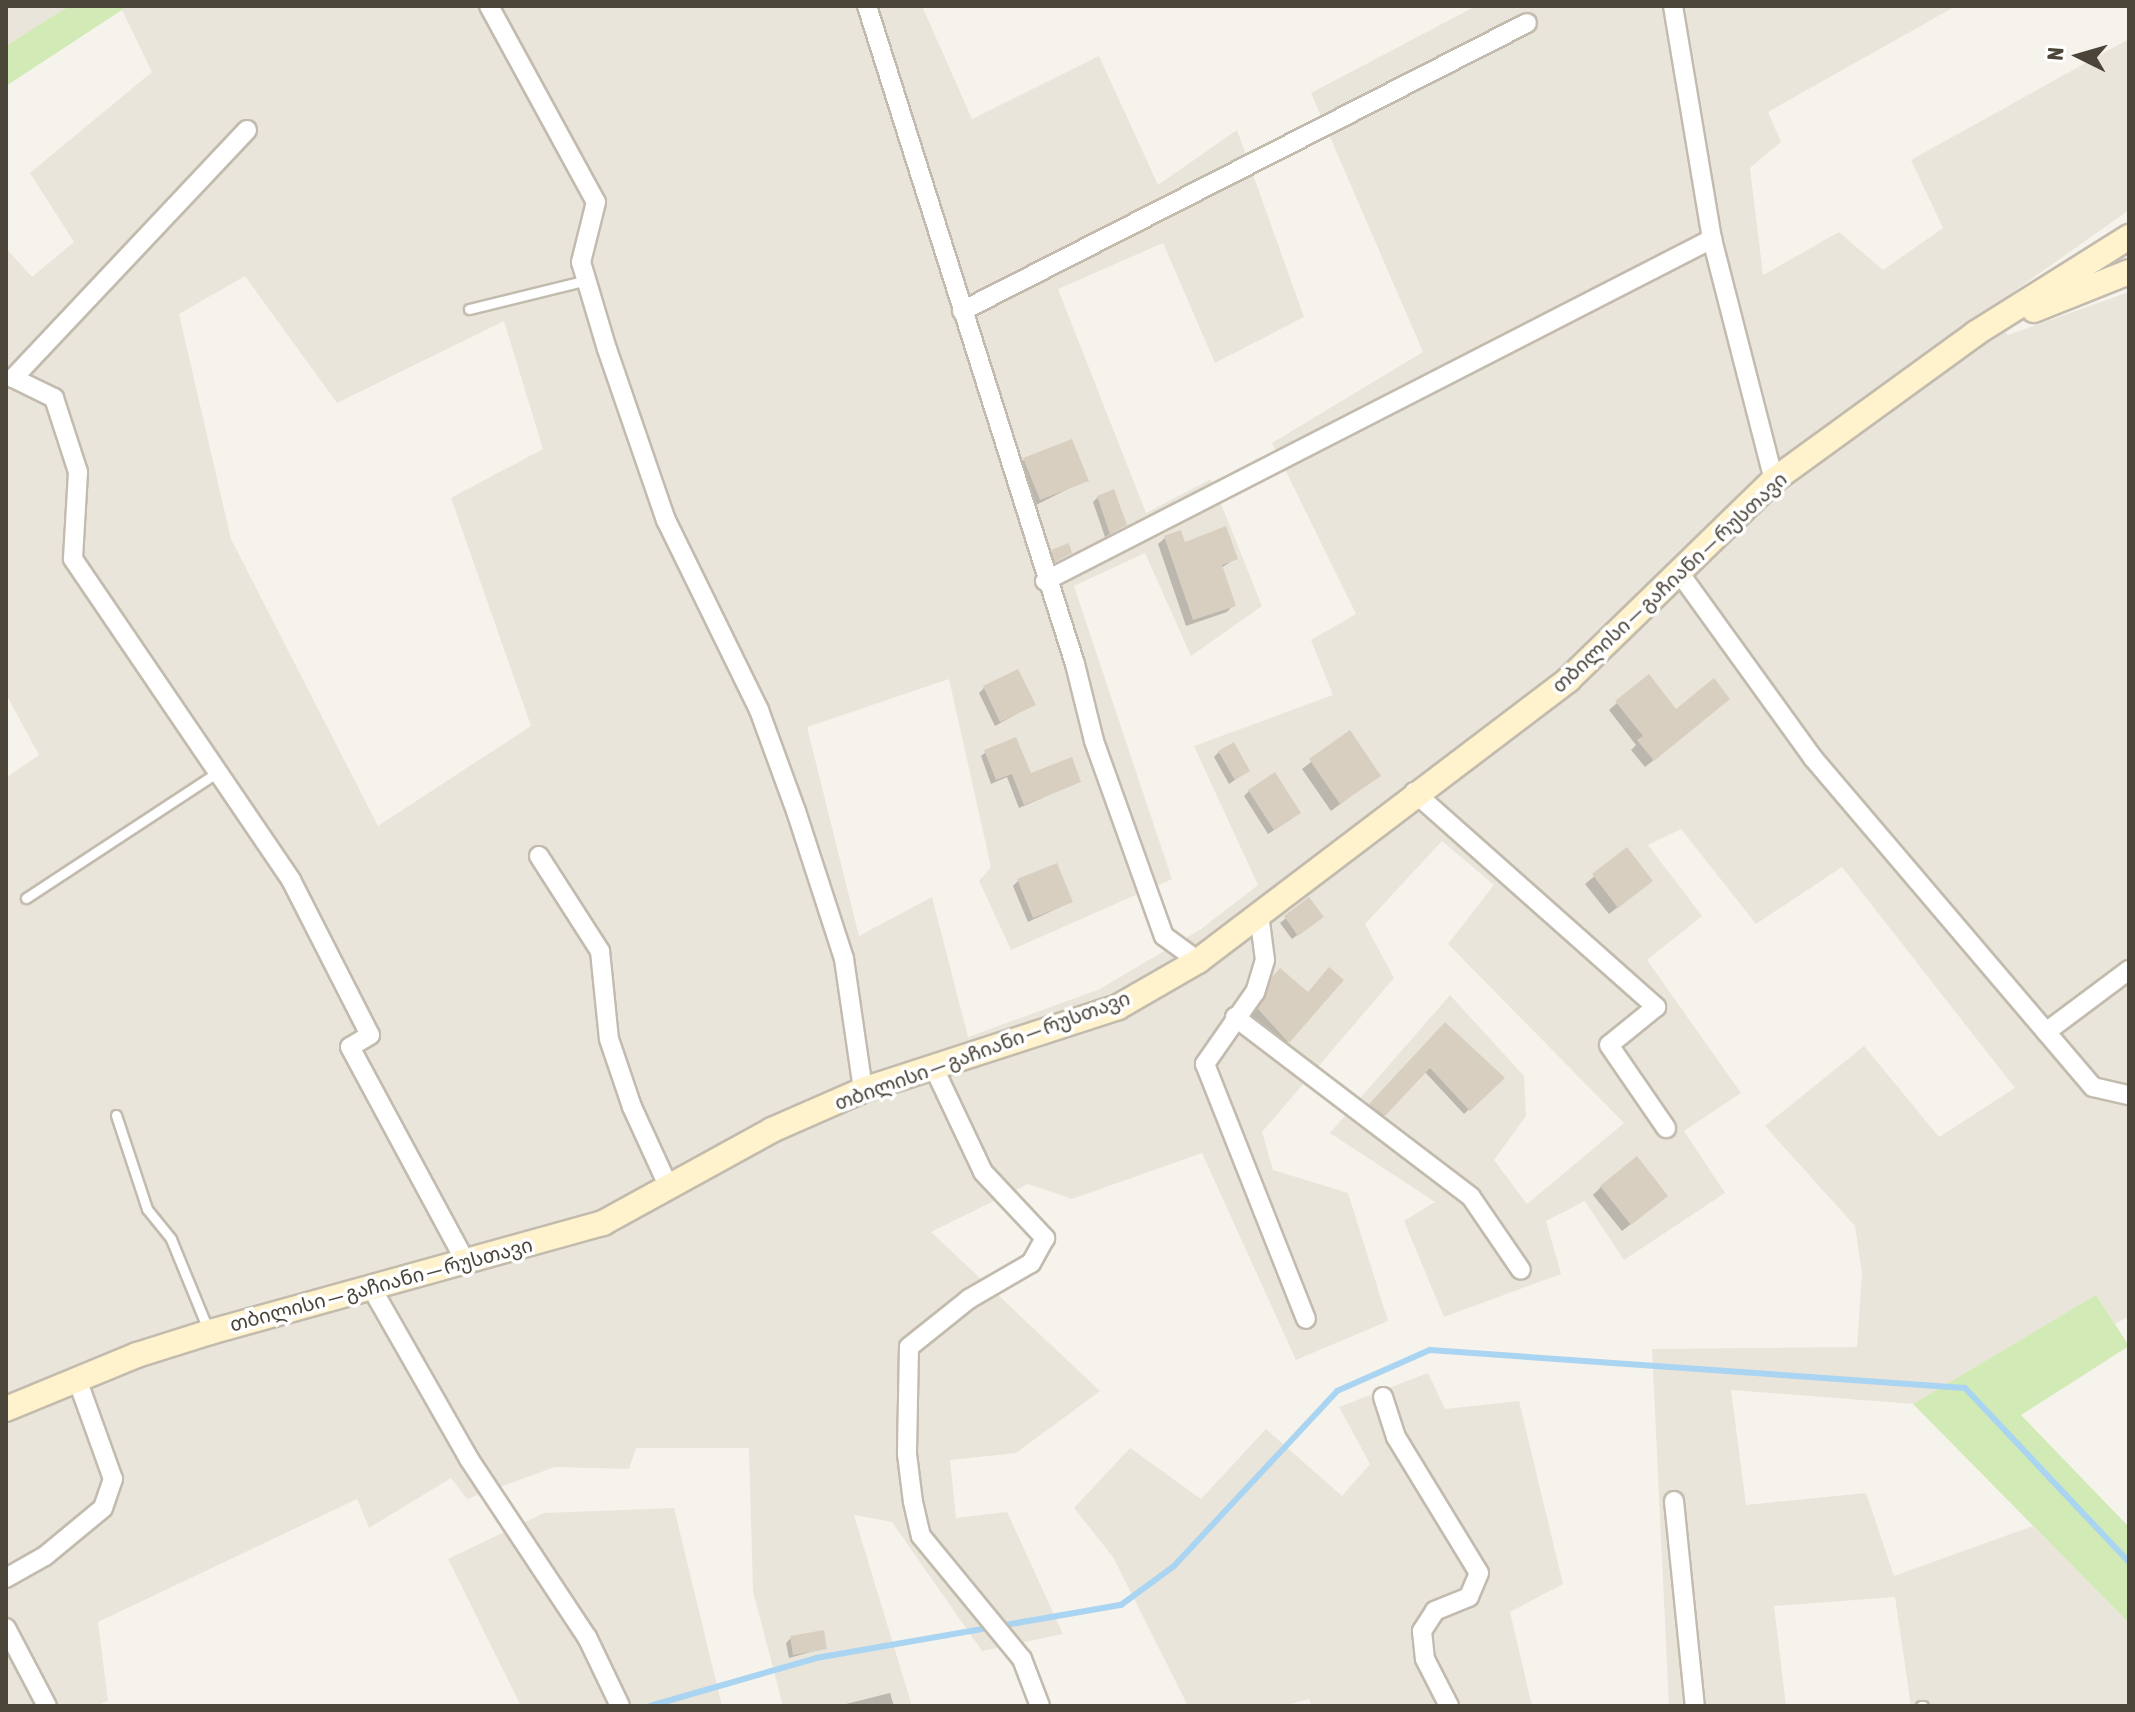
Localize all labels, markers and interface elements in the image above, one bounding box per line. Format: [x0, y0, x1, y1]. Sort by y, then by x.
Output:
north arrow [2039, 16, 2119, 96]
text: N [2042, 46, 2069, 62]
street label: თბილისი — გაჩიანი — რუსთავი [1547, 467, 1791, 697]
street label: თბილისი — გაჩიანი — რუსთავი [831, 985, 1133, 1115]
street label: თბილისი — გაჩიანი — რუსთავი [227, 1232, 535, 1336]

